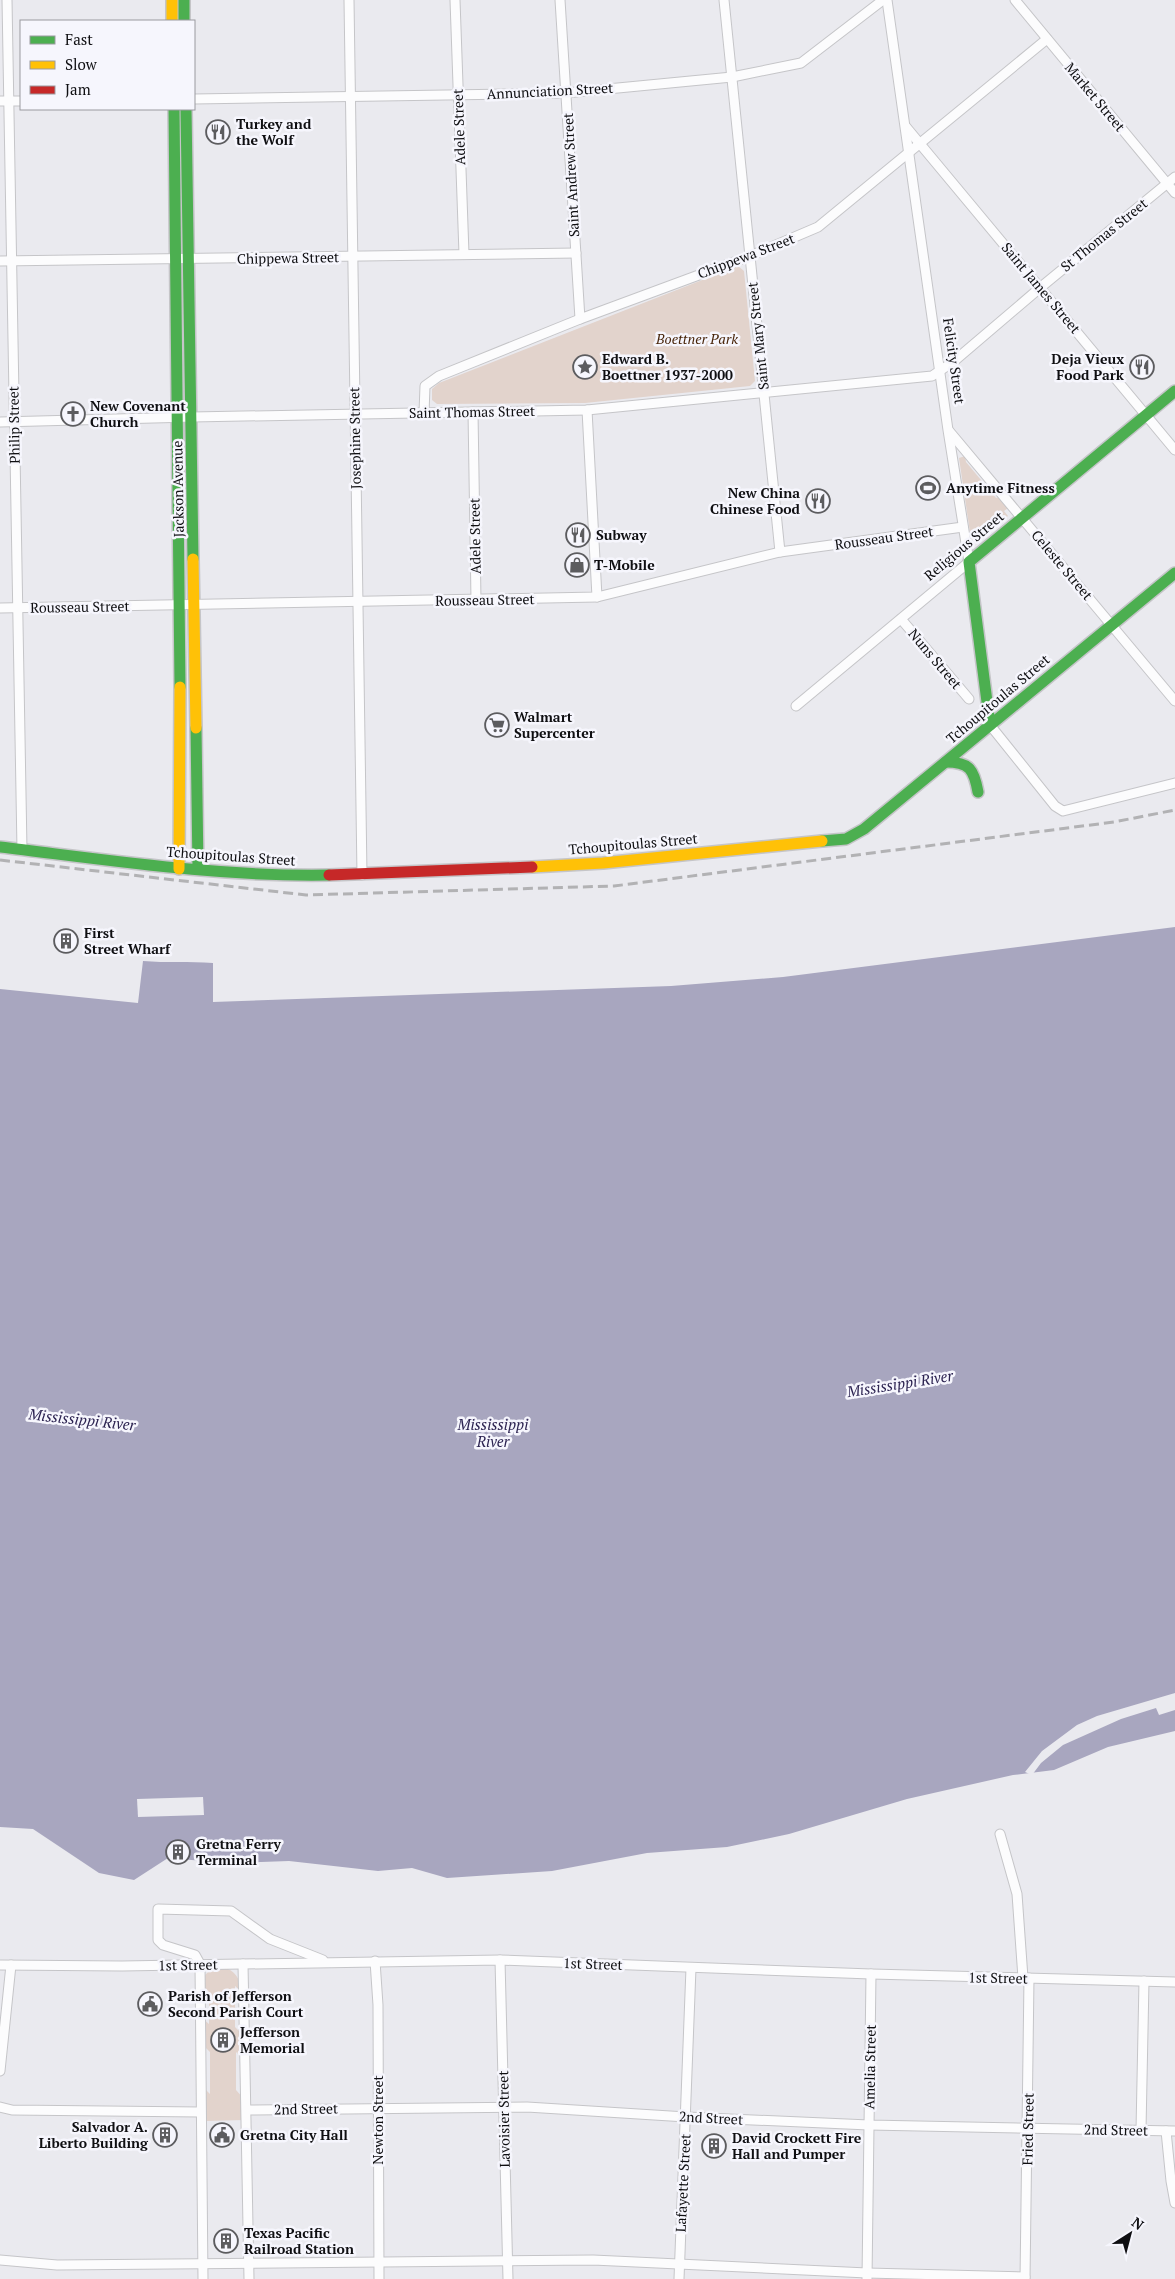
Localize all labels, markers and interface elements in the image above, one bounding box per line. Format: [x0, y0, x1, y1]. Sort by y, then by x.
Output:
legend [20, 20, 195, 110]
text: Fast [65, 29, 93, 49]
text: Slow [65, 54, 98, 74]
street label: Market Street [1061, 58, 1130, 136]
street label: Annunciation Street [486, 78, 614, 103]
text: Jam [65, 79, 91, 99]
street label: Adele Street [448, 88, 469, 166]
street label: Saint Andrew Street [558, 112, 583, 238]
place label: Turkey and the Wolf [236, 114, 312, 149]
restaurant icon: Turkey and the Wolf [205, 119, 231, 145]
street label: St Thomas Street [1056, 193, 1152, 276]
street label: Chippewa Street [695, 228, 798, 283]
street label: Saint James Street [998, 238, 1086, 338]
street label: Chippewa Street [237, 247, 340, 268]
street label: Saint Mary Street [742, 280, 773, 391]
street label: Felicity Street [939, 317, 970, 406]
park label: Boettner Park [655, 329, 738, 348]
place label: Edward B. Boettner 1937-2000 [602, 349, 733, 384]
place label: Deja Vieux Food Park [1051, 349, 1125, 384]
place icon: Edward B. Boettner 1937-2000 [572, 354, 598, 380]
restaurant icon: Deja Vieux Food Park [1129, 354, 1155, 380]
street label: Philip Street [3, 385, 24, 464]
street label: Josephine Street [344, 386, 365, 489]
place label: New Covenant Church [90, 396, 186, 431]
church icon: New Covenant Church [60, 401, 86, 427]
street label: Saint Thomas Street [409, 401, 536, 422]
street label: Jackson Avenue [167, 441, 188, 538]
sports icon: Anytime Fitness [915, 475, 941, 501]
place label: Anytime Fitness [946, 478, 1055, 497]
place label: New China Chinese Food [710, 483, 801, 518]
restaurant icon: New China Chinese Food [805, 488, 831, 514]
street label: Adele Street [464, 497, 485, 574]
street label: Religious Street [920, 506, 1008, 584]
street label: Rousseau Street [833, 521, 935, 554]
restaurant icon: Subway [565, 522, 591, 548]
place label: Subway [596, 525, 647, 544]
street label: Celeste Street [1027, 526, 1098, 604]
shop icon: T-Mobile [564, 552, 590, 578]
place label: T-Mobile [594, 555, 655, 574]
street label: Rousseau Street [435, 589, 536, 610]
street label: Rousseau Street [30, 596, 131, 617]
street label: Nuns Street [905, 624, 967, 694]
street label: Tchoupitoulas Street [942, 649, 1054, 748]
place label: Walmart Supercenter [514, 707, 595, 742]
supermarket icon: Walmart Supercenter [484, 712, 510, 738]
street label: Tchoupitoulas Street [568, 828, 699, 859]
street label: Tchoupitoulas Street [166, 842, 297, 870]
place label: First Street Wharf [84, 923, 172, 958]
building icon: First Street Wharf [53, 928, 79, 954]
water label: Mississippi River [844, 1365, 956, 1401]
water label: Mississippi River [27, 1403, 138, 1435]
water label: Mississippi River [457, 1414, 529, 1451]
place label: Gretna Ferry Terminal [196, 1834, 281, 1869]
building icon: Gretna Ferry Terminal [165, 1839, 191, 1865]
street label: 1st Street [563, 1953, 624, 1974]
street label: 1st Street [158, 1954, 219, 1975]
street label: 1st Street [968, 1967, 1029, 1988]
place label: Parish of Jefferson Second Parish Court [168, 1986, 304, 2021]
public building icon: Parish of Jefferson Second Parish Court [137, 1991, 163, 2017]
place label: Jefferson Memorial [240, 2022, 305, 2057]
street label: Amelia Street [859, 2024, 880, 2110]
building icon: Jefferson Memorial [210, 2027, 236, 2053]
street label: Lavoisier Street [493, 2070, 514, 2168]
street label: Newton Street [368, 2074, 387, 2165]
street label: Fried Street [1017, 2092, 1038, 2166]
street label: 2nd Street [274, 2098, 339, 2119]
street label: 2nd Street [678, 2106, 744, 2129]
place label: Salvador A. Liberto Building [39, 2117, 149, 2152]
street label: 2nd Street [1084, 2119, 1149, 2140]
building icon: Salvador A. Liberto Building [152, 2122, 178, 2148]
public building icon: Gretna City Hall [209, 2122, 235, 2148]
place label: Gretna City Hall [240, 2125, 348, 2144]
place label: David Crockett Fire Hall and Pumper [732, 2128, 862, 2163]
street label: Lafayette Street [670, 2132, 695, 2233]
building icon: David Crockett Fire Hall and Pumper [701, 2133, 727, 2159]
north arrow [1105, 2209, 1155, 2259]
text: N [1128, 2212, 1148, 2234]
place label: Texas Pacific Railroad Station [244, 2223, 354, 2258]
building icon: Texas Pacific Railroad Station [213, 2228, 239, 2254]

